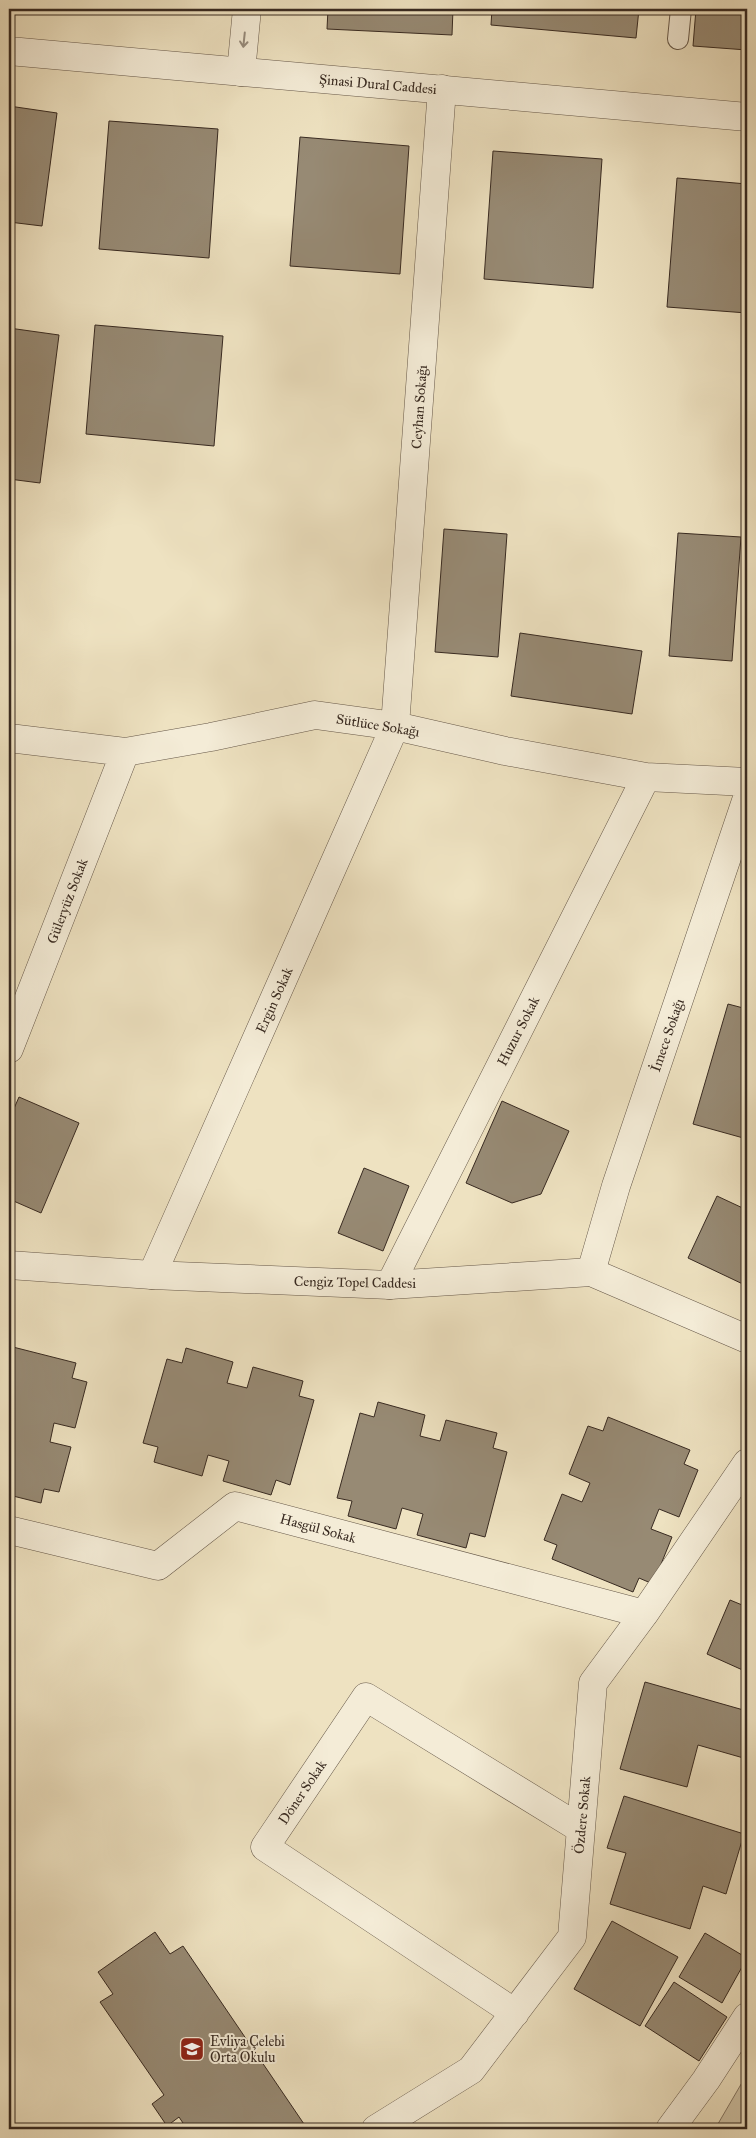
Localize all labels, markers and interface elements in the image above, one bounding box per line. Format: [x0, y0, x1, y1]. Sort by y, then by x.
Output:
one-way arrow [239, 32, 249, 48]
street label: Şinasi Dural Caddesi [318, 71, 438, 98]
street label: Ceyhan Sokağı [408, 364, 431, 450]
street label: Sütlüce Sokağı [335, 711, 421, 741]
street label: Güleryüz Sokak [43, 856, 92, 946]
street label: Ergin Sokak [252, 964, 297, 1036]
street label: Huzur Sokak [494, 993, 543, 1069]
street label: İmece Sokağı [646, 996, 688, 1074]
street label: Cengiz Topel Caddesi [294, 1273, 416, 1292]
street label: Hasgül Sokak [278, 1510, 358, 1547]
street label: Döner Sokak [275, 1756, 330, 1828]
street label: Özdere Sokak [569, 1775, 594, 1855]
place label: Evliya Çelebi Orta Okulu [210, 2033, 285, 2066]
school or university icon: Evliya Çelebi Orta Okulu [179, 2036, 205, 2062]

